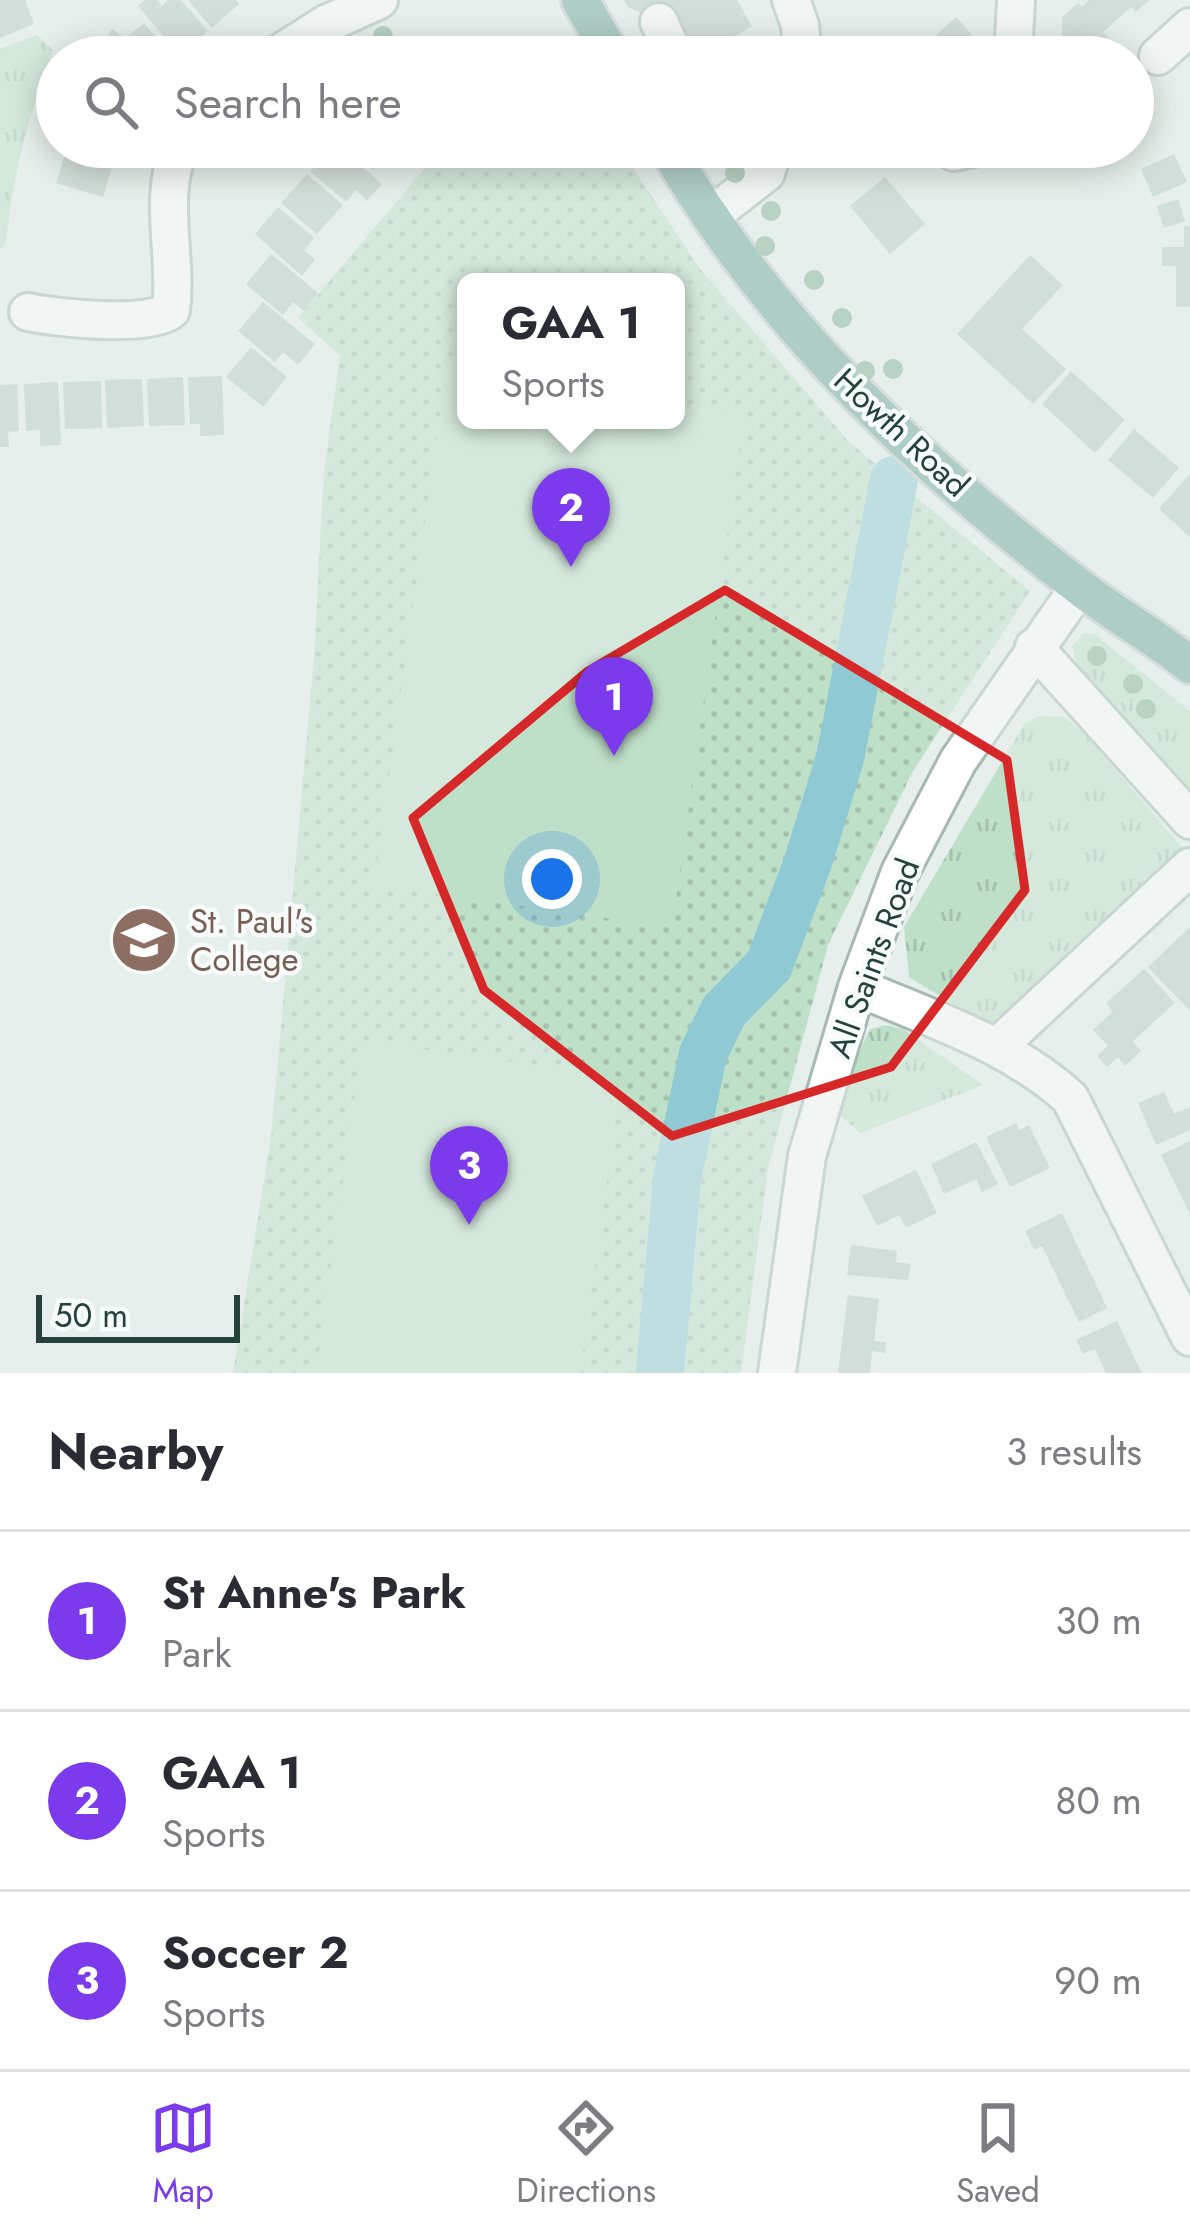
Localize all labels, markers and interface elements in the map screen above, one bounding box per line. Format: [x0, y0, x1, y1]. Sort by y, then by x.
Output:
search box [36, 36, 1154, 168]
icon: search [78, 69, 144, 135]
text: Search here [174, 70, 402, 135]
popup [457, 273, 685, 429]
text: GAA 1 [501, 290, 641, 355]
text: Sports [501, 355, 605, 412]
street label: Howth Road [824, 357, 980, 507]
pin: 2 [532, 468, 610, 567]
pin: 1 [575, 657, 653, 756]
your location [522, 849, 582, 909]
street label: All Saints Road [816, 852, 931, 1064]
place label: St. Paul's College [190, 898, 313, 983]
school or university icon: St. Paul's College [109, 905, 179, 975]
pin: 3 [430, 1126, 508, 1225]
scale bar [36, 1289, 240, 1342]
text: 50 m [54, 1292, 128, 1339]
text: Nearby [48, 1414, 223, 1488]
text: 3 results [1006, 1423, 1142, 1480]
text: St Anne's Park [162, 1560, 466, 1625]
text: 1 [77, 1592, 97, 1649]
text: 30 m [1055, 1592, 1142, 1649]
text: Park [162, 1625, 232, 1682]
text: GAA 1 [162, 1740, 301, 1805]
text: 2 [74, 1772, 100, 1829]
text: 80 m [1055, 1772, 1142, 1829]
text: Sports [162, 1805, 265, 1862]
text: Soccer 2 [162, 1920, 348, 1985]
text: 3 [75, 1952, 99, 2009]
text: 90 m [1054, 1952, 1142, 2009]
text: Sports [162, 1985, 265, 2042]
tab: Map [150, 2095, 216, 2214]
tab: Directions [516, 2095, 656, 2214]
tab: Saved [956, 2095, 1040, 2214]

